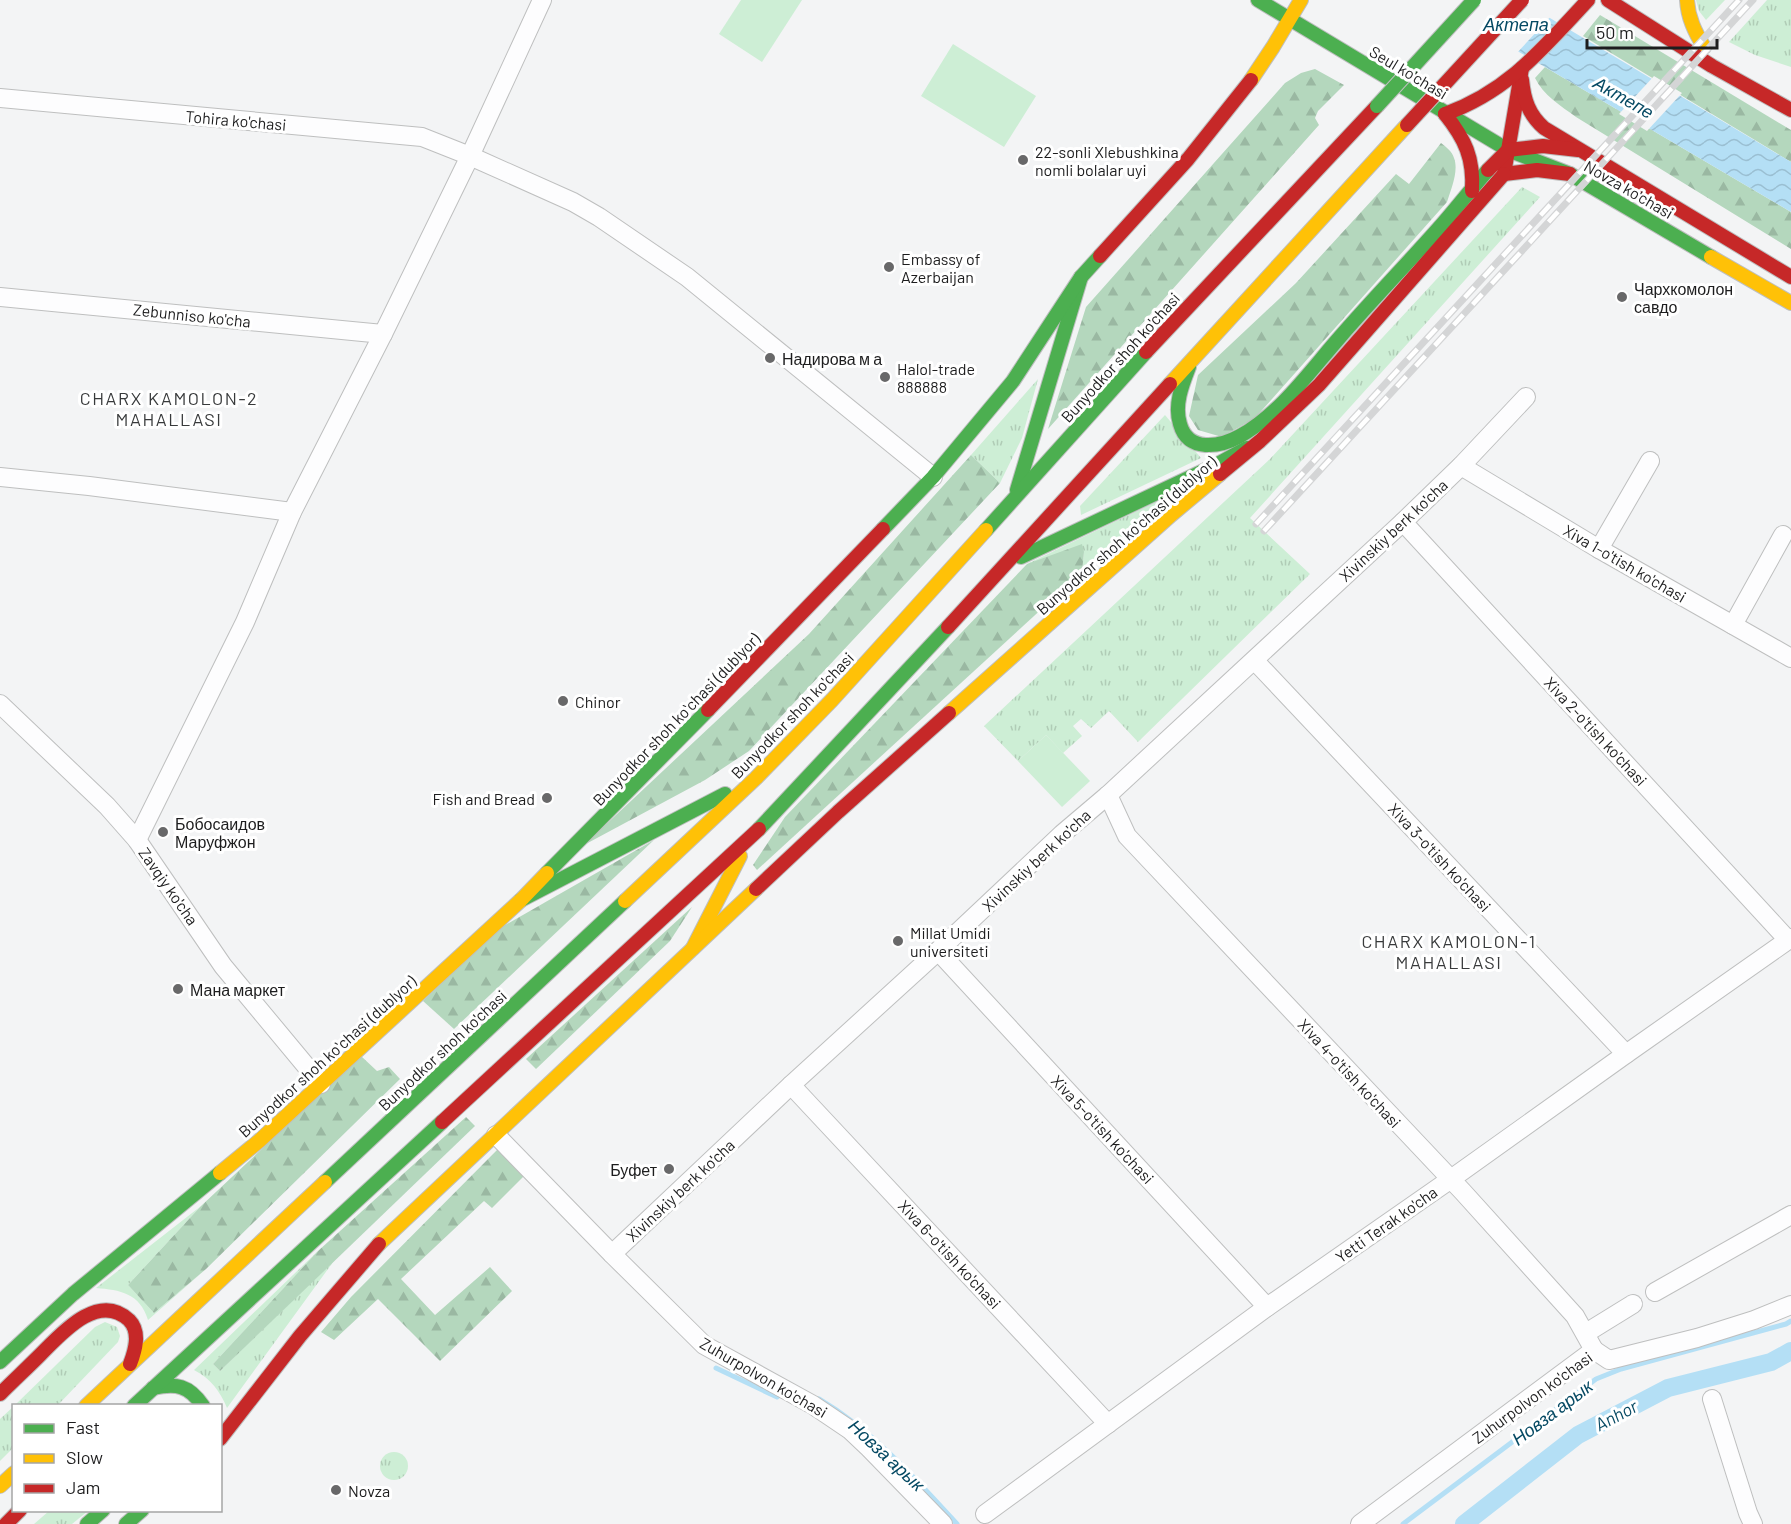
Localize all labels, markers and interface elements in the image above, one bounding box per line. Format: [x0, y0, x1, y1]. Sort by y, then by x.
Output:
scale bar [1587, 12, 1718, 50]
water label: Актепа [1482, 13, 1549, 35]
text: 50 m [1596, 21, 1634, 43]
street label: Seul ko'chasi [1366, 41, 1452, 103]
water label: Актепе [1589, 71, 1658, 123]
street label: Tohira ko'chasi [185, 106, 287, 134]
place label: 22-sonli Xlebushkina nomli bolalar uyi [1035, 142, 1179, 179]
marker: 22-sonli Xlebushkina nomli bolalar uyi [1016, 153, 1030, 167]
street label: Novza ko'chasi [1581, 156, 1677, 222]
place label: Embassy of Azerbaijan [901, 249, 981, 286]
marker: Embassy of Azerbaijan [882, 260, 896, 274]
place label: Чархкомолон савдо [1634, 279, 1733, 316]
street label: Bunyodkor shoh ko'chasi [1057, 288, 1183, 426]
marker: Чархкомолон савдо [1615, 290, 1629, 304]
street label: Zebunniso ko'cha [132, 299, 252, 331]
place label: Надирова м а [782, 349, 882, 368]
marker: Надирова м а [763, 351, 777, 365]
place label: Halol-trade 888888 [897, 359, 975, 396]
marker: Halol-trade 888888 [878, 370, 892, 384]
district label: CHARX KAMOLON-2 MAHALLASI [80, 387, 258, 430]
street label: Bunyodkor shoh koʻchasi (dublyor) [1032, 451, 1220, 618]
street label: Xivinskiy berk ko'cha [1335, 475, 1451, 585]
street label: Xiva 1-o'tish ko'chasi [1560, 520, 1690, 606]
street label: Bunyodkor shoh koʻchasi (dublyor) [589, 628, 764, 809]
street label: Bunyodkor shoh ko'chasi [727, 648, 857, 782]
street label: Xiva 2-o'tish ko'chasi [1541, 673, 1651, 789]
place label: Chinor [575, 692, 621, 711]
marker: Chinor [556, 694, 570, 708]
place label: Fish and Bread [433, 789, 535, 808]
marker: Fish and Bread [540, 791, 554, 805]
street label: Xiva 3-o'tish ko'chasi [1385, 799, 1495, 915]
street label: Xivinskiy berk ko'cha [978, 805, 1094, 915]
place label: Бобосаидов Маруфжон [175, 814, 265, 851]
marker: Бобосаидов Маруфжон [156, 825, 170, 839]
street label: Zavqiy ko'cha [135, 844, 203, 928]
place label: Millat Umidi universiteti [910, 923, 991, 960]
district label: CHARX KAMOLON-1 MAHALLASI [1361, 930, 1537, 973]
marker: Millat Umidi universiteti [891, 934, 905, 948]
street label: Bunyodkor shoh koʻchasi (dublyor) [234, 971, 420, 1141]
place label: Мана маркет [190, 980, 286, 999]
marker: Мана маркет [171, 982, 185, 996]
street label: Bunyodkor shoh ko'chasi [374, 986, 510, 1114]
street label: Xiva 4-o'tish ko'chasi [1295, 1015, 1405, 1131]
street label: Xiva 5-o'tish ko'chasi [1048, 1071, 1158, 1187]
street label: Xivinskiy berk ko'cha [622, 1135, 738, 1245]
place label: Буфет [610, 1160, 658, 1179]
marker: Буфет [662, 1162, 676, 1176]
street label: Yetti Terak ko'cha [1331, 1182, 1441, 1266]
street label: Xiva 6-o'tish ko'chasi [895, 1196, 1005, 1312]
street label: Zuhurpolvon ko'chasi [697, 1333, 831, 1421]
street label: Zuhurpolvon ko'chasi [1468, 1347, 1596, 1447]
water label: Новза арык [1507, 1374, 1598, 1450]
water label: Anhor [1591, 1394, 1642, 1435]
legend [12, 1404, 222, 1512]
water label: Новза арык [845, 1414, 930, 1497]
text: Fast [66, 1416, 100, 1438]
text: Slow [66, 1446, 103, 1468]
text: Jam [66, 1476, 100, 1498]
place label: Novza [348, 1481, 390, 1500]
marker: Novza [329, 1483, 343, 1497]

